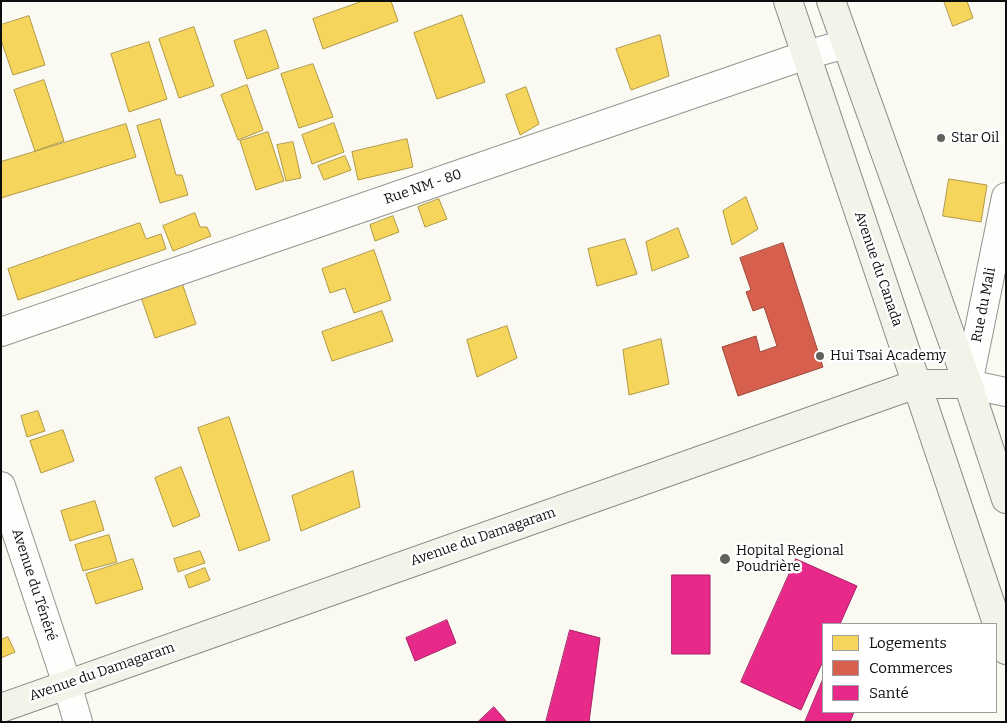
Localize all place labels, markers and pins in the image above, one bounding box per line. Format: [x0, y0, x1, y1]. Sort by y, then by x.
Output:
place label: Star Oil [951, 130, 999, 146]
marker: Star Oil [935, 132, 947, 144]
place label: Hui Tsai Academy [830, 348, 946, 364]
marker: Hui Tsai Academy [814, 350, 826, 362]
place label: Hopital Regional Poudrière [736, 543, 844, 576]
marker: Hopital Regional Poudrière [718, 552, 732, 566]

